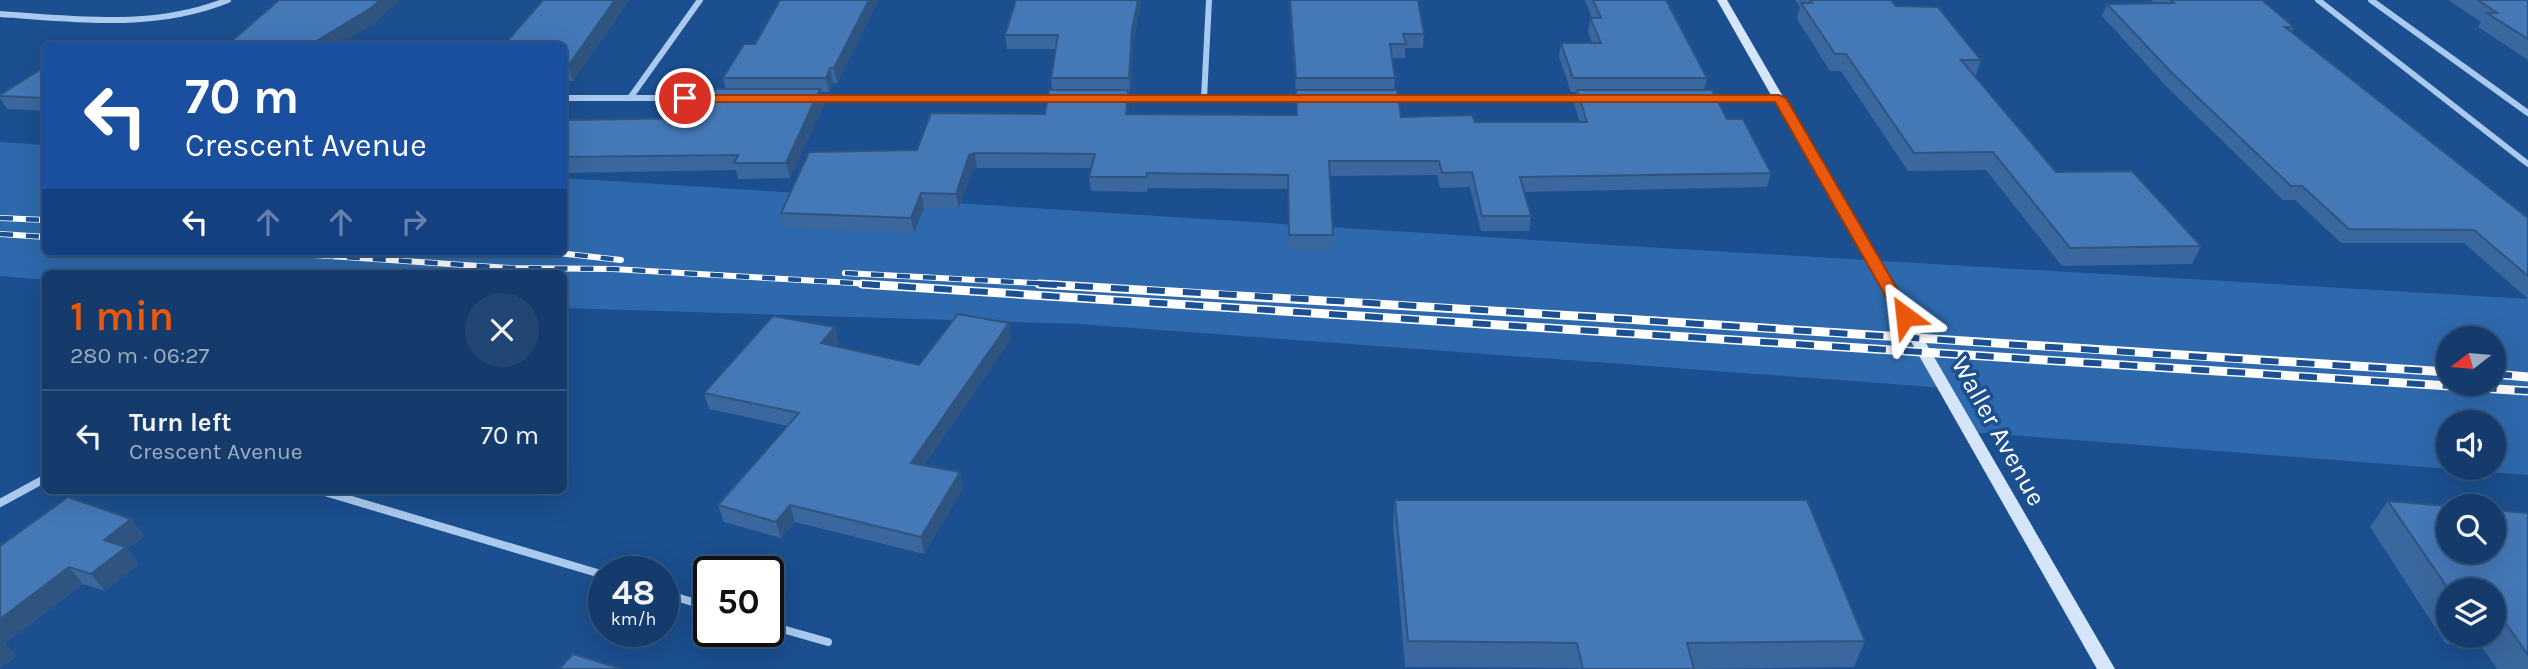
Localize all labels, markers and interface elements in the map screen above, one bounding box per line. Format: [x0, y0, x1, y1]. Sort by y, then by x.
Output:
text: 70 m [185, 68, 299, 125]
pin [655, 68, 715, 128]
icon: left [70, 70, 161, 161]
icon: arrive [666, 79, 704, 117]
text: Crescent Avenue [185, 127, 427, 164]
icon: left [176, 203, 214, 241]
icon: ahead [249, 203, 287, 241]
icon: ahead [322, 203, 360, 241]
icon: right [395, 203, 433, 241]
position arrow [1868, 279, 1942, 353]
text: 1 min [70, 291, 174, 341]
button: close [465, 293, 539, 367]
north arrow [2436, 326, 2506, 396]
map controls [2436, 326, 2506, 648]
text: 280 m · 06:27 [70, 342, 209, 369]
street label: Waller Avenue [1945, 351, 2052, 511]
text: Turn left [129, 407, 231, 438]
button: sound [2436, 410, 2506, 480]
icon: left [70, 417, 108, 455]
text: 70 m [481, 420, 539, 451]
text: Crescent Avenue [129, 438, 303, 465]
button: search [2436, 494, 2506, 564]
speed limit sign: 50 [693, 556, 784, 647]
text: 48 [612, 572, 655, 613]
button: layers [2436, 578, 2506, 648]
text: km/h [611, 608, 656, 630]

